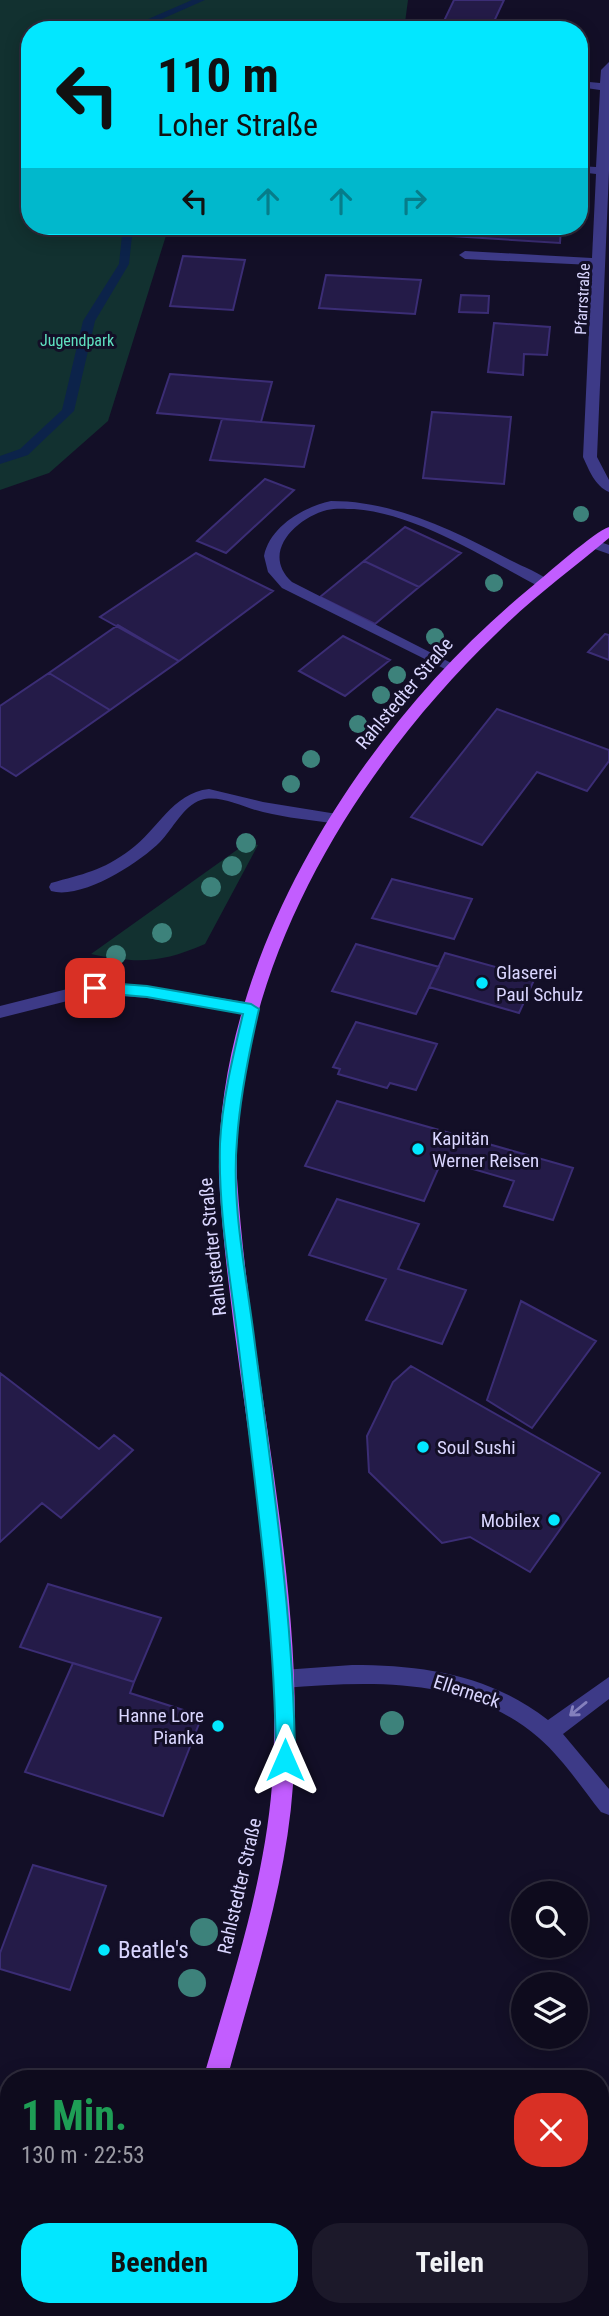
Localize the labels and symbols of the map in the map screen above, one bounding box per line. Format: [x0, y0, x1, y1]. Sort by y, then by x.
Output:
street label: Pfarrstraße [571, 263, 594, 335]
park label: Jugendpark [40, 331, 115, 350]
street label: Rahlstedter Straße [351, 633, 458, 754]
pin [65, 958, 125, 1018]
place label: Glaserei Paul Schulz [496, 961, 583, 1006]
marker: Glaserei Paul Schulz [474, 975, 490, 991]
place label: Kapitän Werner Reisen [432, 1127, 539, 1172]
marker: Kapitän Werner Reisen [410, 1141, 426, 1157]
street label: Rahlstedter Straße [194, 1177, 231, 1317]
place label: Soul Sushi [437, 1436, 516, 1459]
marker: Soul Sushi [415, 1439, 431, 1455]
place label: Mobilex [481, 1509, 540, 1532]
marker: Mobilex [546, 1512, 562, 1528]
street label: Ellerneck [431, 1670, 503, 1713]
one-way arrow [569, 1701, 587, 1717]
place label: Hanne Lore Pianka [118, 1704, 204, 1749]
marker: Hanne Lore Pianka [210, 1718, 226, 1734]
position arrow [248, 1723, 322, 1797]
street label: Rahlstedter Straße [213, 1816, 266, 1956]
place label: Beatle's [118, 1937, 189, 1964]
marker: Beatle's [96, 1942, 112, 1958]

